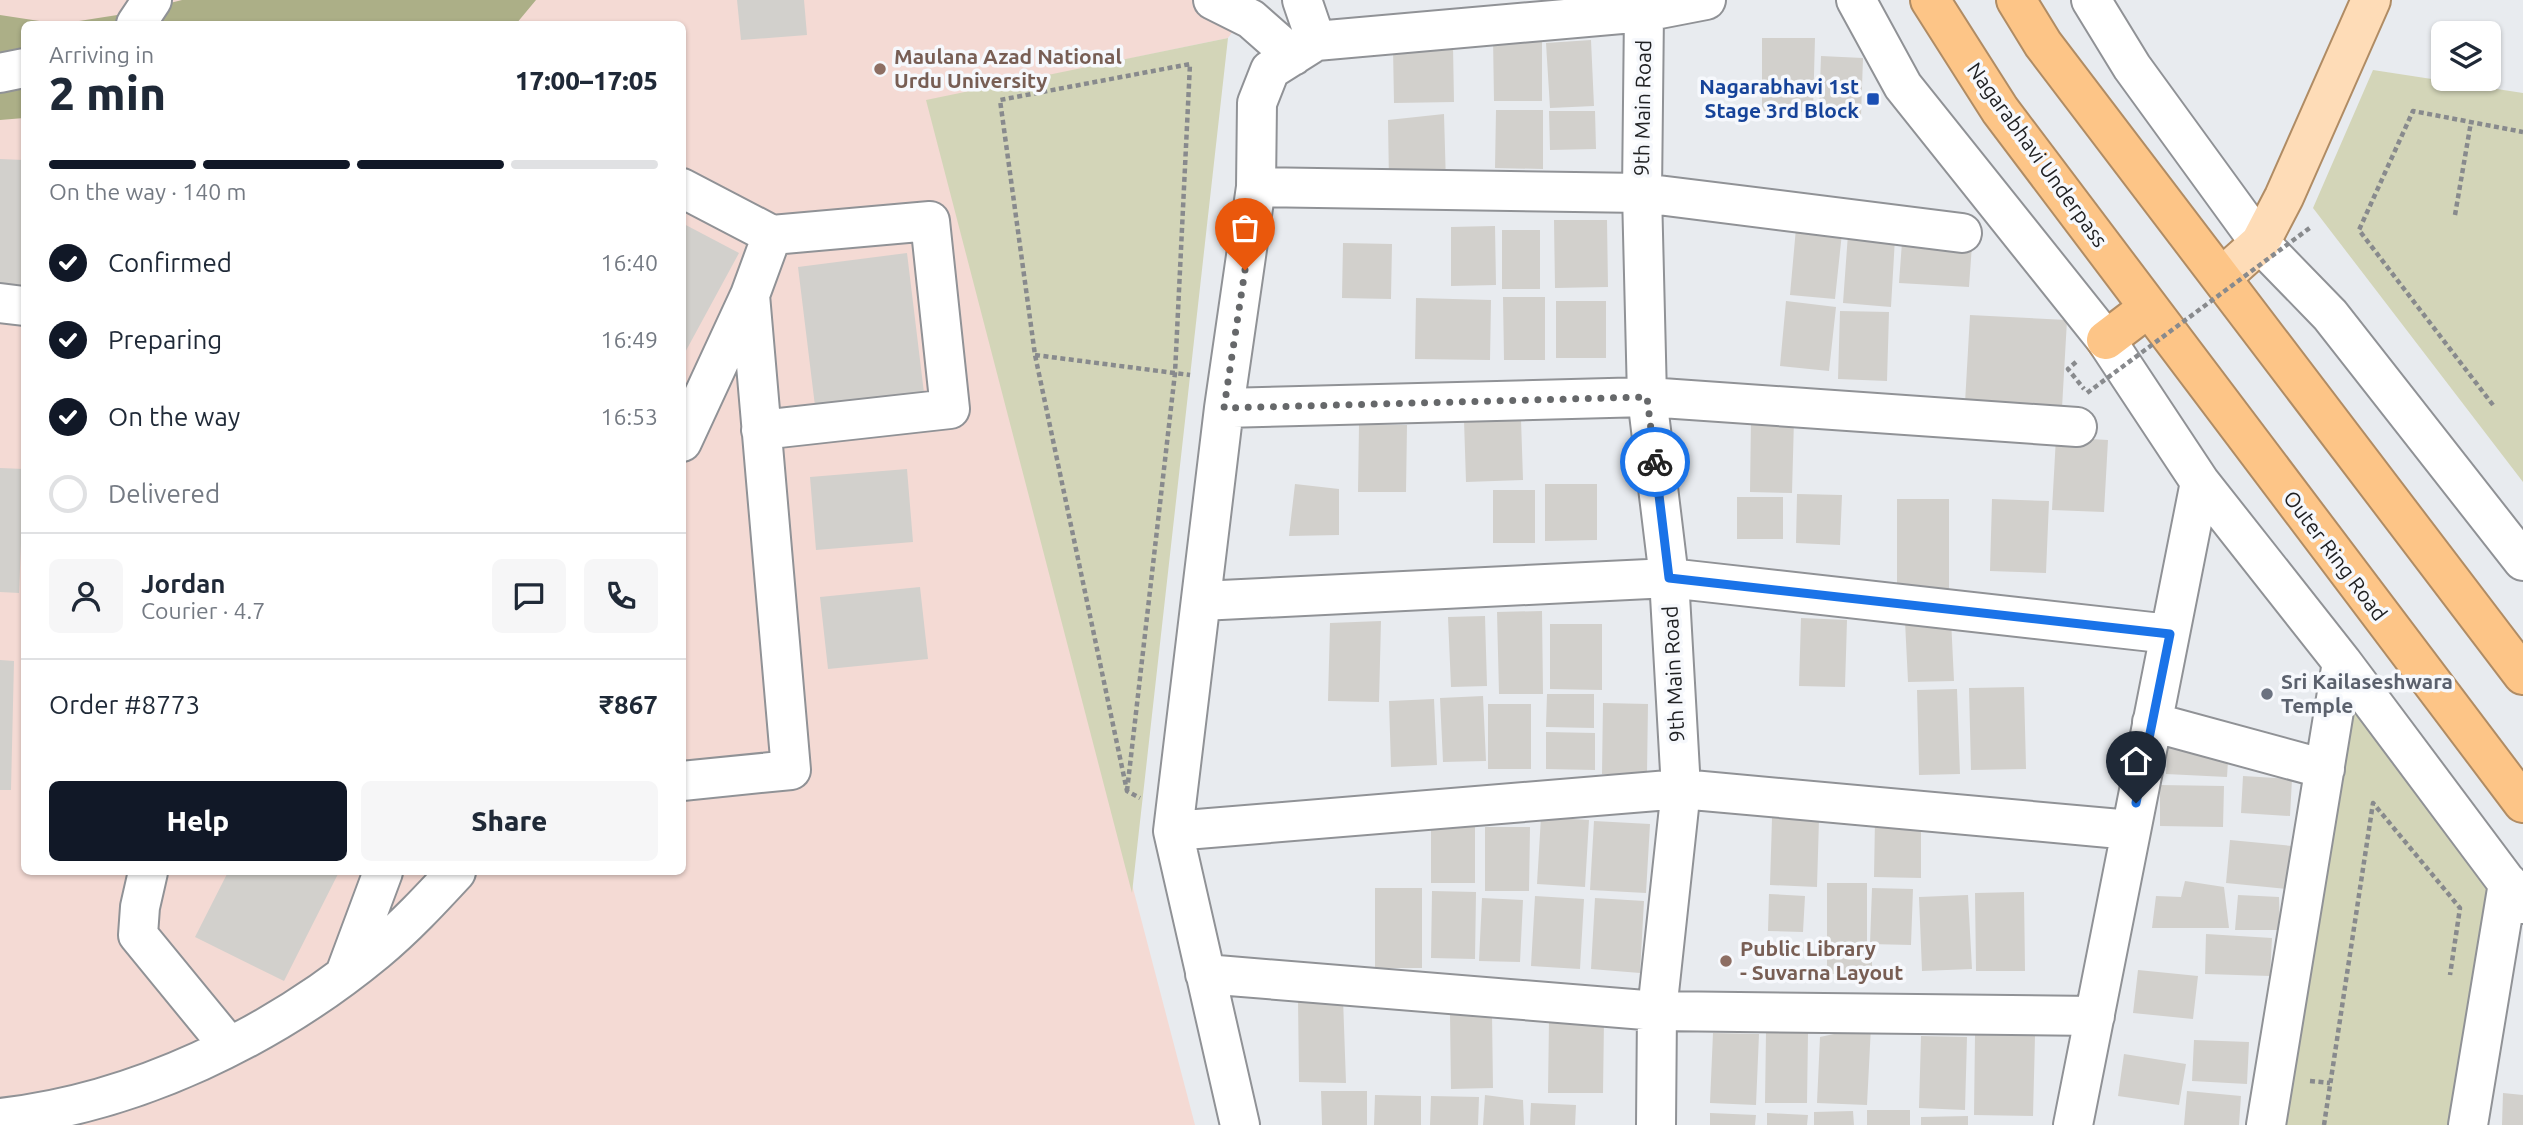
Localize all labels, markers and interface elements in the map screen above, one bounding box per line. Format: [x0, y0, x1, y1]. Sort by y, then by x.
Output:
map controls [2431, 21, 2501, 91]
button: layers [2431, 21, 2501, 91]
street label: 9th Main Road [1629, 40, 1655, 176]
text: Arriving in [49, 42, 154, 67]
place label: Maulana Azad National Urdu University [894, 44, 1122, 92]
street label: Nagarabhavi Underpass [1963, 58, 2113, 251]
marker: Maulana Azad National Urdu University [872, 61, 888, 77]
text: 17:00–17:05 [515, 66, 658, 95]
text: 2 min [49, 67, 166, 119]
place label: Nagarabhavi 1st Stage 3rd Block [1699, 74, 1859, 122]
marker: Nagarabhavi 1st Stage 3rd Block [1865, 91, 1881, 107]
text: On the way · 140 m [49, 179, 246, 204]
pin [1215, 198, 1275, 270]
icon: bag [1226, 209, 1264, 247]
icon: check [49, 244, 87, 282]
text: Confirmed [108, 248, 232, 277]
text: 16:40 [600, 250, 658, 275]
icon: check [49, 321, 87, 359]
text: Preparing [108, 325, 222, 354]
text: 16:49 [600, 327, 658, 352]
icon: check [49, 398, 87, 436]
text: On the way [108, 402, 240, 431]
text: 16:53 [600, 404, 658, 429]
courier [1620, 427, 1690, 497]
icon: bike [1636, 443, 1674, 481]
text: Delivered [108, 479, 220, 508]
street label: Outer Ring Road [2279, 486, 2392, 625]
button: person [49, 559, 123, 633]
button: chat [492, 559, 566, 633]
button: phone [584, 559, 658, 633]
text: Jordan [141, 569, 226, 598]
text: Courier · 4.7 [141, 598, 265, 623]
street label: 9th Main Road [1657, 605, 1689, 743]
place label: Sri Kailaseshwara Temple [2281, 669, 2453, 717]
marker: Sri Kailaseshwara Temple [2259, 686, 2275, 702]
text: Order #8773 [49, 690, 200, 719]
text: ₹867 [599, 690, 658, 719]
pin [2106, 731, 2166, 803]
icon: home [2117, 742, 2155, 780]
button: Help [49, 781, 347, 861]
button: Share [361, 781, 658, 861]
place label: Public Library - Suvarna Layout [1740, 936, 1903, 984]
marker: Public Library - Suvarna Layout [1718, 953, 1734, 969]

